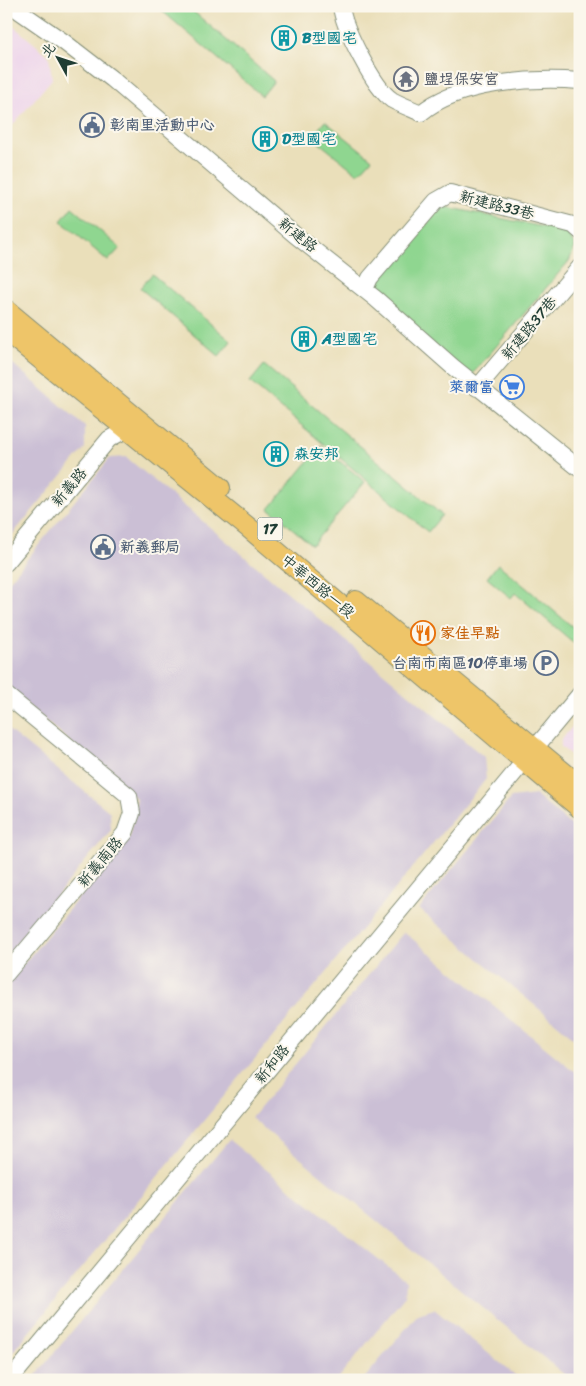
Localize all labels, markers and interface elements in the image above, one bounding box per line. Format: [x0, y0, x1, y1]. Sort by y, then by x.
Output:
building icon: B型國宅 [271, 25, 297, 51]
place label: B型國宅 [302, 25, 356, 51]
north arrow [32, 32, 82, 82]
text: 北 [34, 37, 62, 63]
temple icon: 鹽埕保安宮 [393, 66, 419, 92]
place label: 鹽埕保安宮 [424, 66, 499, 92]
public building icon: 彰南里活動中心 [79, 112, 105, 138]
place label: 彰南里活動中心 [110, 112, 215, 138]
building icon: D型國宅 [252, 126, 278, 152]
place label: D型國宅 [282, 126, 336, 152]
street label: 新建路33巷 [457, 183, 537, 227]
street label: 新建路 [272, 211, 324, 259]
street label: 新建路37巷 [494, 290, 564, 366]
building icon: A型國宅 [291, 326, 317, 352]
place label: A型國宅 [321, 326, 377, 352]
place label: 萊爾富 [449, 374, 494, 400]
supermarket icon: 萊爾富 [499, 374, 525, 400]
building icon: 森安邦 [263, 441, 289, 467]
place label: 森安邦 [294, 441, 339, 467]
street label: 新義路 [45, 461, 93, 513]
road number: 17 [258, 518, 282, 540]
public building icon: 新義郵局 [90, 534, 116, 560]
place label: 新義郵局 [120, 534, 180, 560]
street label: 中華西路一段 [275, 547, 361, 625]
restaurant icon: 家佳早點 [410, 620, 436, 646]
place label: 家佳早點 [440, 620, 500, 646]
place label: 台南市南區10停車場 [392, 650, 528, 676]
parking icon: 台南市南區10停車場 [533, 650, 559, 676]
street label: 新義南路 [71, 831, 129, 893]
street label: 新和路 [248, 1038, 296, 1090]

